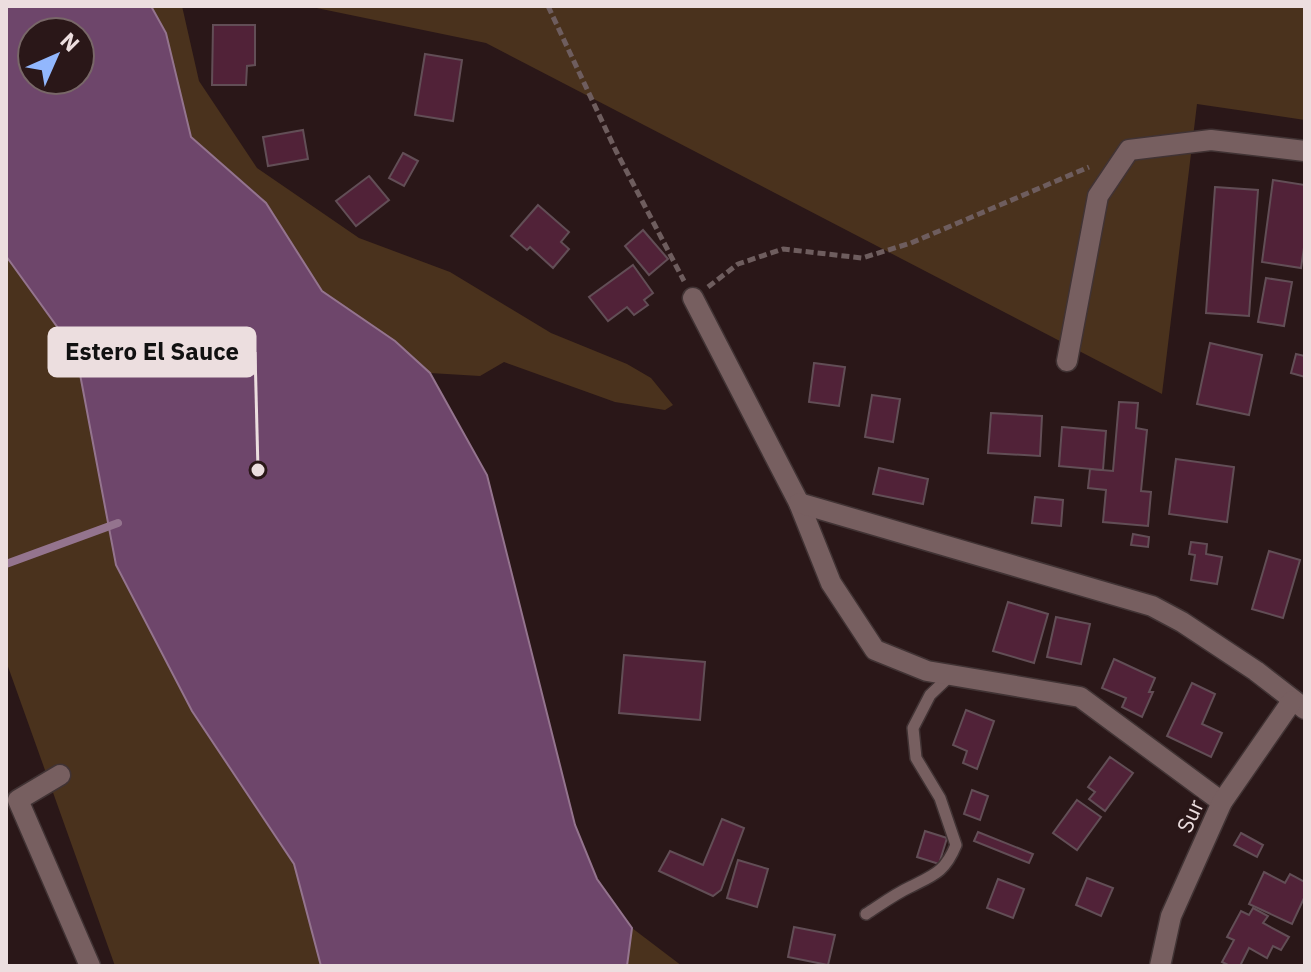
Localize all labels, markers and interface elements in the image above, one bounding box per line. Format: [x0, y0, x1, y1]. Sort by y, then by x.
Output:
north arrow [16, 16, 96, 96]
text: N [55, 26, 86, 57]
callout: Estero El Sauce [49, 328, 255, 376]
text: Estero El Sauce [65, 335, 239, 367]
street label: Sur [1169, 795, 1210, 837]

